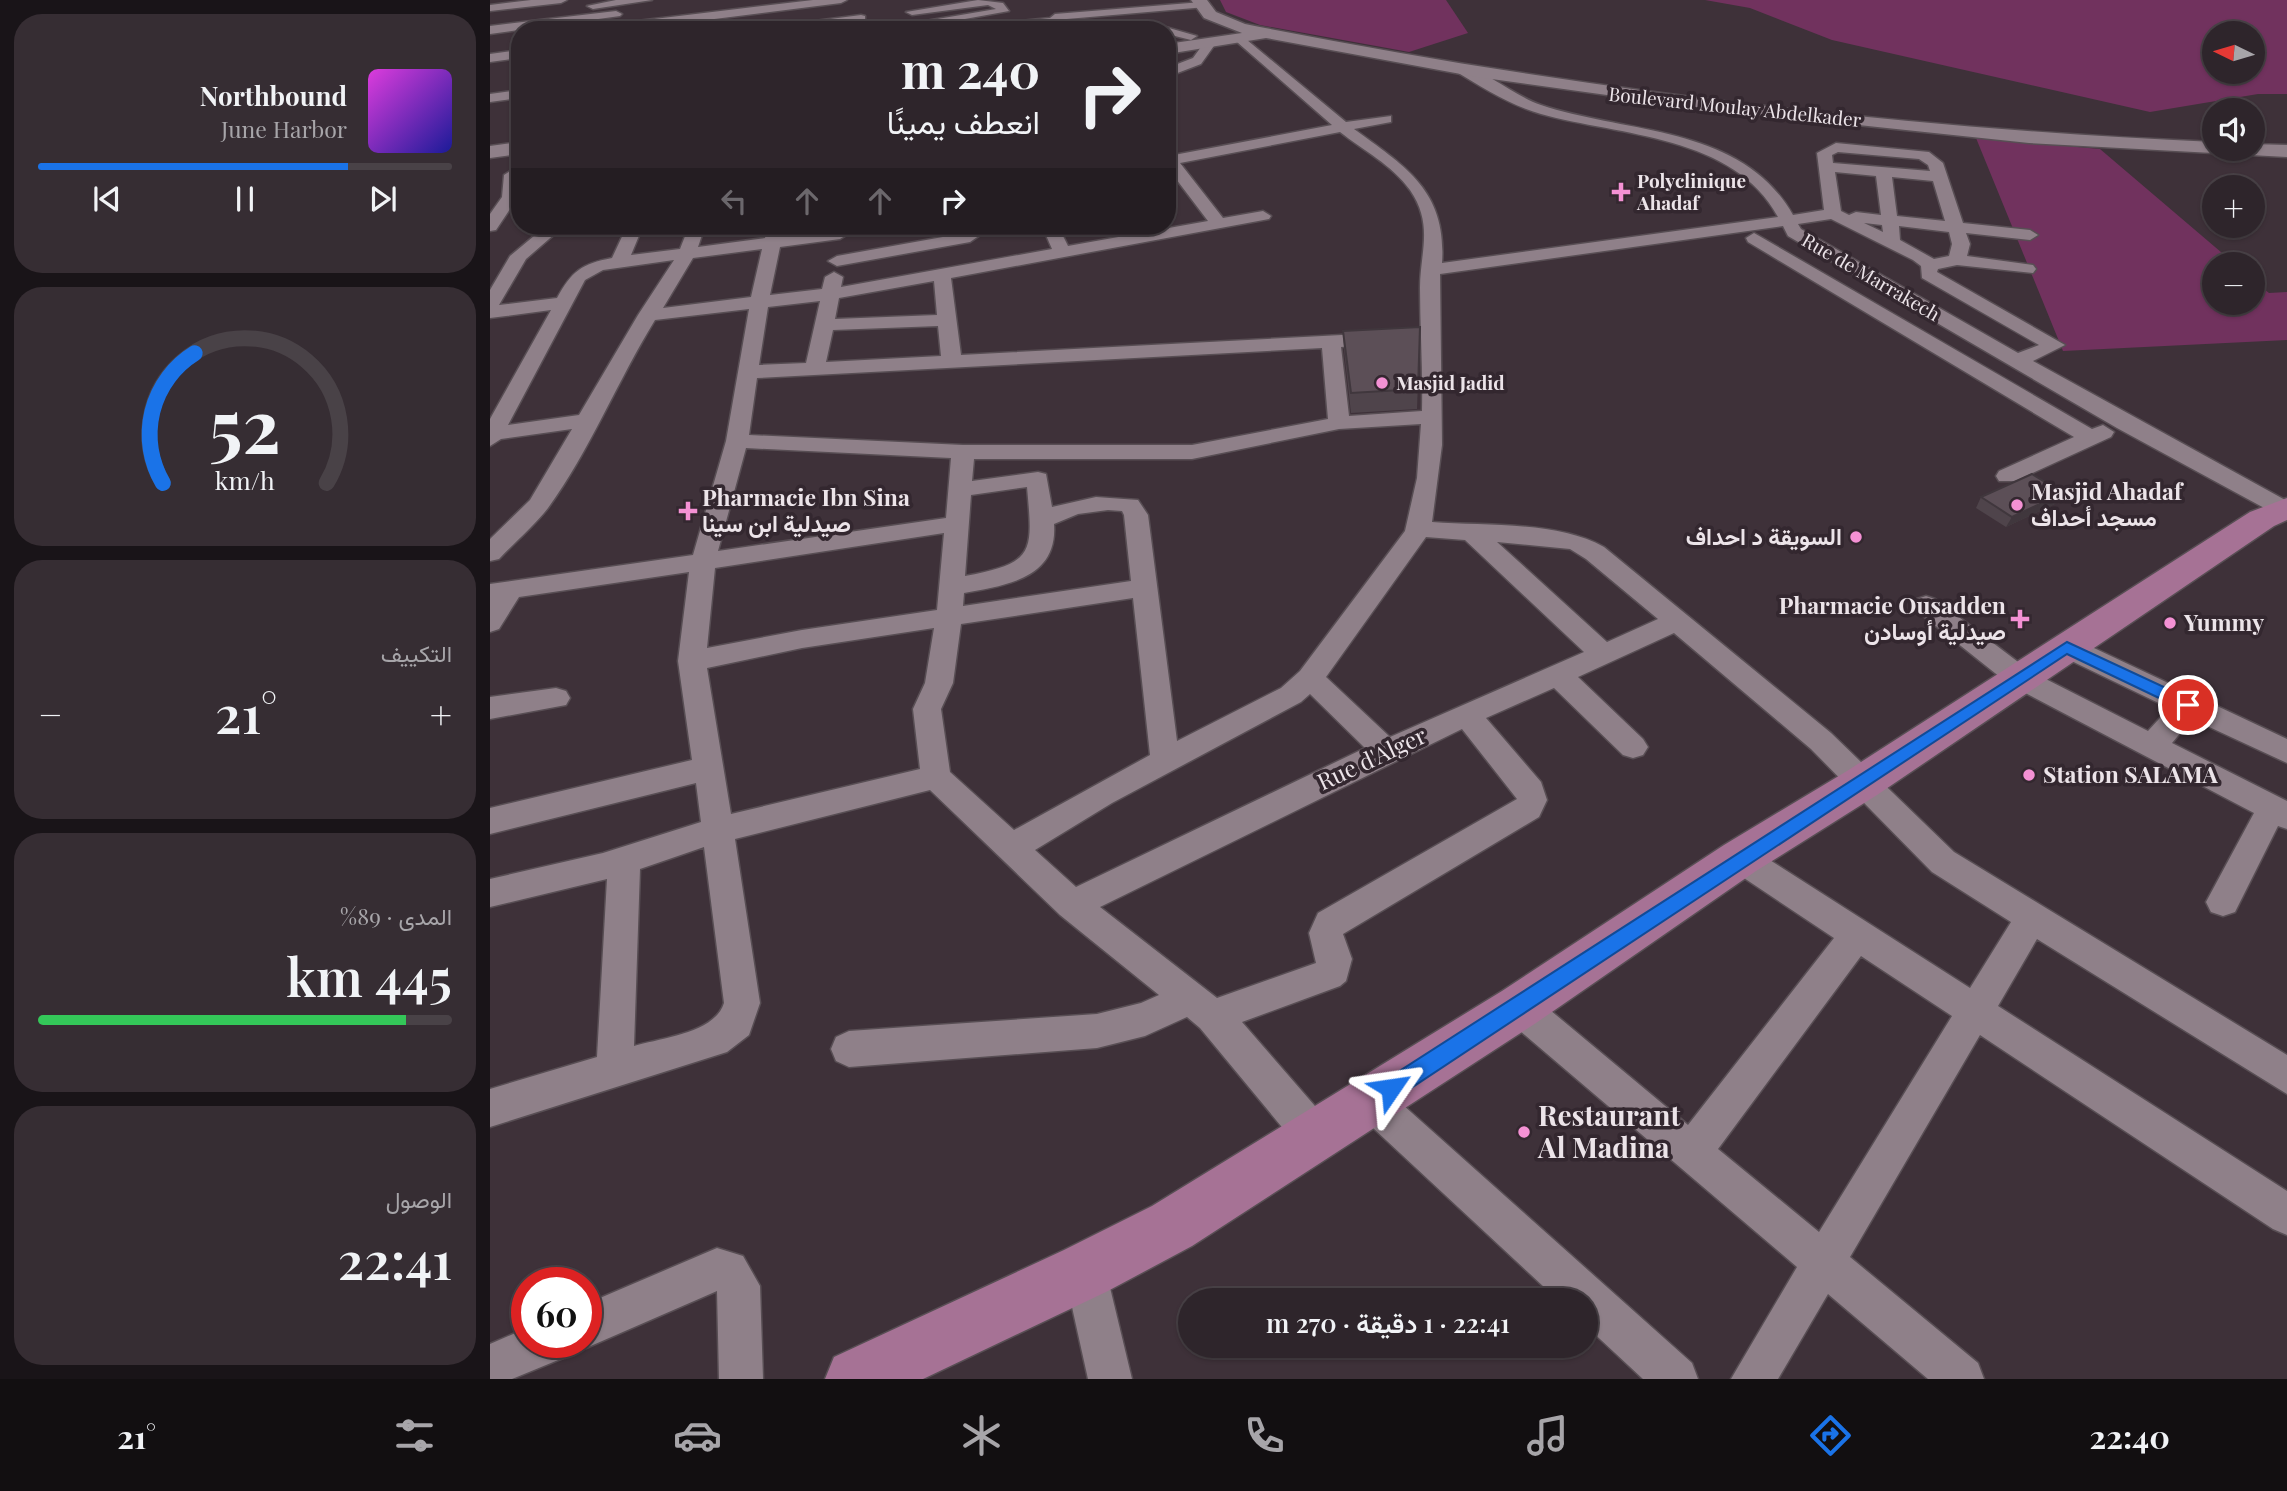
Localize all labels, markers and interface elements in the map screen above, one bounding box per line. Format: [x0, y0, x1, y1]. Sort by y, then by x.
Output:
north arrow [2202, 21, 2264, 84]
map controls [2202, 21, 2265, 315]
text: 240 m [901, 36, 1040, 101]
icon: right [1064, 49, 1155, 140]
text: Northbound [200, 78, 347, 113]
street label: Boulevard Moulay Abdelkader [1608, 80, 1863, 132]
button: sound [2202, 98, 2265, 161]
text: انعطف يمينًا [887, 99, 1040, 142]
text: June Harbor [221, 113, 347, 144]
place label: Polyclinique Ahadaf [1636, 167, 1746, 215]
button: + [2202, 175, 2265, 238]
icon: previous [88, 180, 126, 218]
icon: pause [226, 180, 264, 218]
icon: next [364, 180, 402, 218]
icon: left [715, 182, 753, 220]
icon: ahead [788, 182, 826, 220]
icon: ahead [861, 182, 899, 220]
icon: right [934, 182, 972, 220]
marker: Polyclinique Ahadaf [1611, 182, 1631, 202]
street label: Rue de Marrakech [1798, 226, 1945, 326]
button: − [2202, 252, 2265, 315]
place label: Masjid Jadid [1396, 369, 1505, 395]
text: 52 [209, 374, 281, 471]
marker: Masjid Jadid [1374, 375, 1390, 391]
text: km/h [215, 462, 275, 495]
place label: Masjid Ahadaf مسجد أحداف [2031, 475, 2184, 532]
place label: Pharmacie Ibn Sina صيدلية ابن سينا [702, 481, 910, 538]
marker: Masjid Ahadaf مسجد أحداف [2009, 497, 2025, 513]
marker: Pharmacie Ibn Sina صيدلية ابن سينا [680, 503, 696, 519]
place label: السويقة د احداف [1686, 520, 1842, 552]
marker: السويقة د احداف [1848, 529, 1864, 545]
place label: Pharmacie Ousadden صيدلية أوسادن [1779, 589, 2006, 647]
place label: Yummy [2183, 606, 2264, 637]
marker: Pharmacie Ousadden صيدلية أوسادن [2012, 611, 2028, 627]
marker: Yummy [2162, 615, 2178, 631]
text: التكييف [381, 637, 452, 668]
pin [2158, 675, 2218, 735]
text: 21° [215, 678, 277, 747]
icon: arrive [2169, 686, 2207, 724]
text: − [38, 688, 63, 739]
text: + [430, 688, 452, 739]
street label: Rue d'Alger [1312, 719, 1431, 796]
place label: Station SALAMA [2043, 758, 2219, 789]
marker: Station SALAMA [2021, 767, 2037, 783]
text: المدى · 89% [340, 900, 452, 931]
text: 445 km [286, 941, 452, 1010]
position arrow [1354, 1051, 1428, 1125]
place label: Restaurant Al Madina [1537, 1096, 1681, 1165]
marker: Restaurant Al Madina [1516, 1124, 1532, 1140]
text: الوصول [386, 1183, 452, 1214]
text: 22:41 [338, 1224, 452, 1293]
speed limit sign: 60 [511, 1267, 602, 1358]
text: 22:41 · 1 دقيقة · 270 m [1266, 1305, 1510, 1340]
icon: filters [390, 1411, 439, 1460]
icon: car [673, 1411, 722, 1460]
icon: climate [957, 1411, 1006, 1460]
icon: phone [1240, 1411, 1289, 1460]
icon: music [1523, 1411, 1572, 1460]
icon: directions [1806, 1411, 1855, 1460]
text: 21° [117, 1414, 156, 1457]
text: 22:40 [2090, 1414, 2170, 1457]

